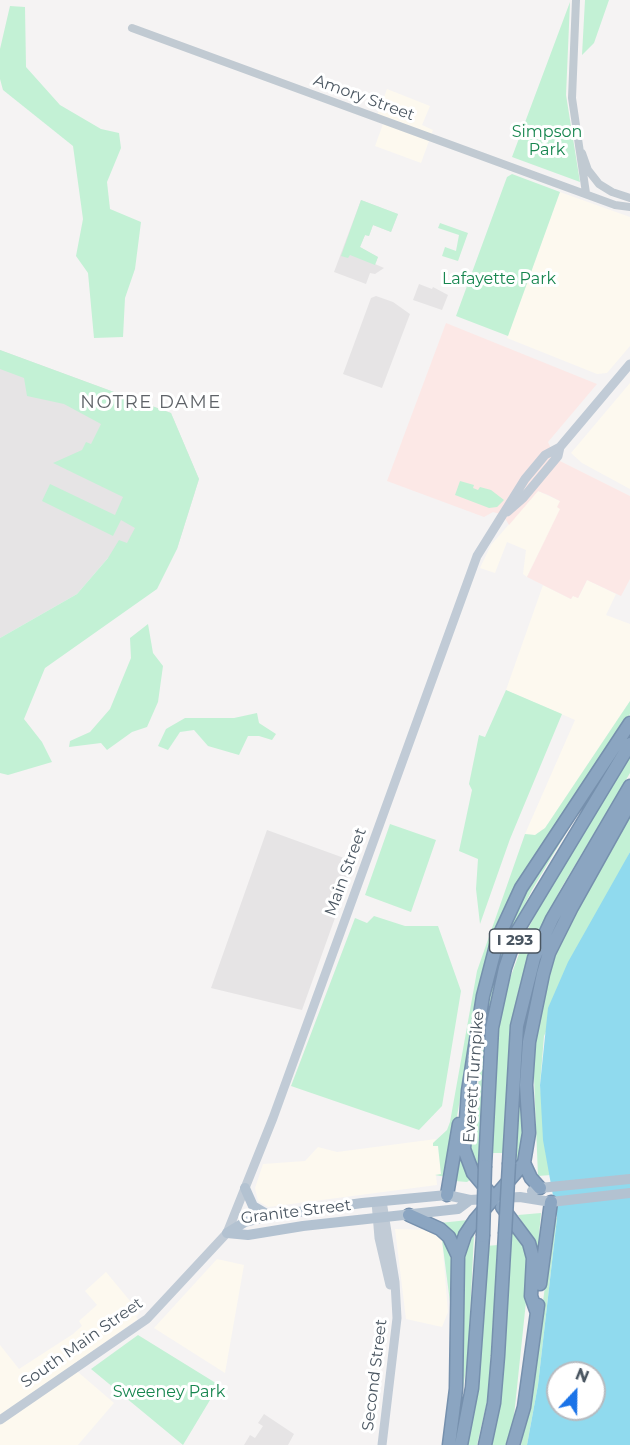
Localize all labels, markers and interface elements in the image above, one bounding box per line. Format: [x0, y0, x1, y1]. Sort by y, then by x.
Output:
street label: Amory Street [311, 71, 417, 125]
park label: Simpson Park [512, 122, 582, 160]
park label: Lafayette Park [442, 269, 556, 289]
district label: NOTRE DAME [80, 392, 222, 414]
street label: Main Street [321, 825, 371, 919]
road number: I 293 [490, 929, 540, 953]
street label: Everett Turnpike [460, 1010, 488, 1144]
street label: Granite Street [240, 1196, 352, 1228]
street label: South Main Street [17, 1294, 147, 1392]
street label: Second Street [359, 1318, 391, 1432]
north arrow [546, 1361, 606, 1421]
text: N [573, 1364, 592, 1387]
park label: Sweeney Park [113, 1382, 225, 1402]

